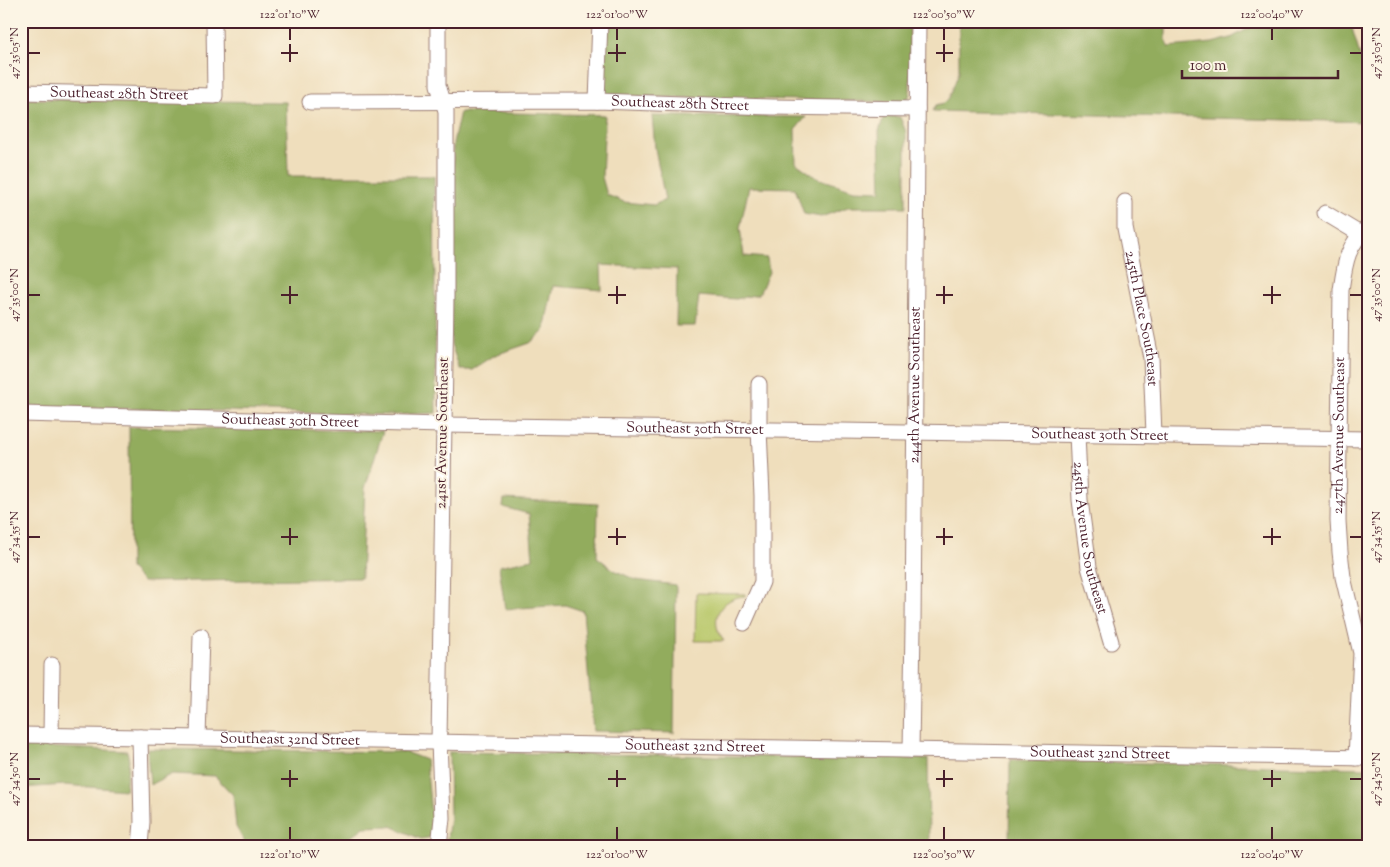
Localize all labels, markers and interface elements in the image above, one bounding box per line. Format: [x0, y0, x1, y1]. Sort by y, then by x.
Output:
text: 122°01'10"W [260, 6, 321, 24]
text: 122°01'00"W [586, 6, 648, 24]
text: 122°00'50"W [913, 6, 976, 24]
text: 122°00'40"W [1241, 6, 1304, 24]
text: 47°35'05"N [6, 27, 24, 79]
text: 47°35'05"N [1368, 27, 1386, 79]
scale bar [1182, 48, 1339, 80]
text: 100 m [1190, 56, 1227, 77]
street label: Southeast 28th Street [50, 82, 188, 106]
street label: Southeast 28th Street [610, 91, 749, 117]
street label: 245th Place Southeast [1119, 249, 1163, 387]
text: 47°35'00"N [6, 268, 24, 322]
text: 47°35'00"N [1368, 268, 1386, 322]
street label: 244th Avenue Southeast [904, 306, 926, 464]
street label: 241st Avenue Southeast [431, 357, 455, 509]
street label: 247th Avenue Southeast [1328, 357, 1351, 514]
street label: Southeast 30th Street [221, 409, 359, 433]
street label: Southeast 30th Street [626, 417, 764, 440]
street label: Southeast 30th Street [1031, 423, 1169, 446]
street label: 245th Avenue Southeast [1068, 461, 1113, 617]
text: 47°34'55"N [6, 510, 24, 563]
text: 47°34'55"N [1368, 510, 1386, 563]
street label: Southeast 32nd Street [220, 728, 360, 751]
street label: Southeast 32nd Street [625, 735, 765, 758]
street label: Southeast 32nd Street [1030, 742, 1170, 765]
text: 47°34'50"N [6, 752, 24, 806]
text: 47°34'50"N [1368, 752, 1386, 806]
text: 122°01'10"W [260, 846, 321, 864]
text: 122°01'00"W [586, 846, 648, 864]
text: 122°00'50"W [913, 846, 976, 864]
text: 122°00'40"W [1241, 846, 1304, 864]

